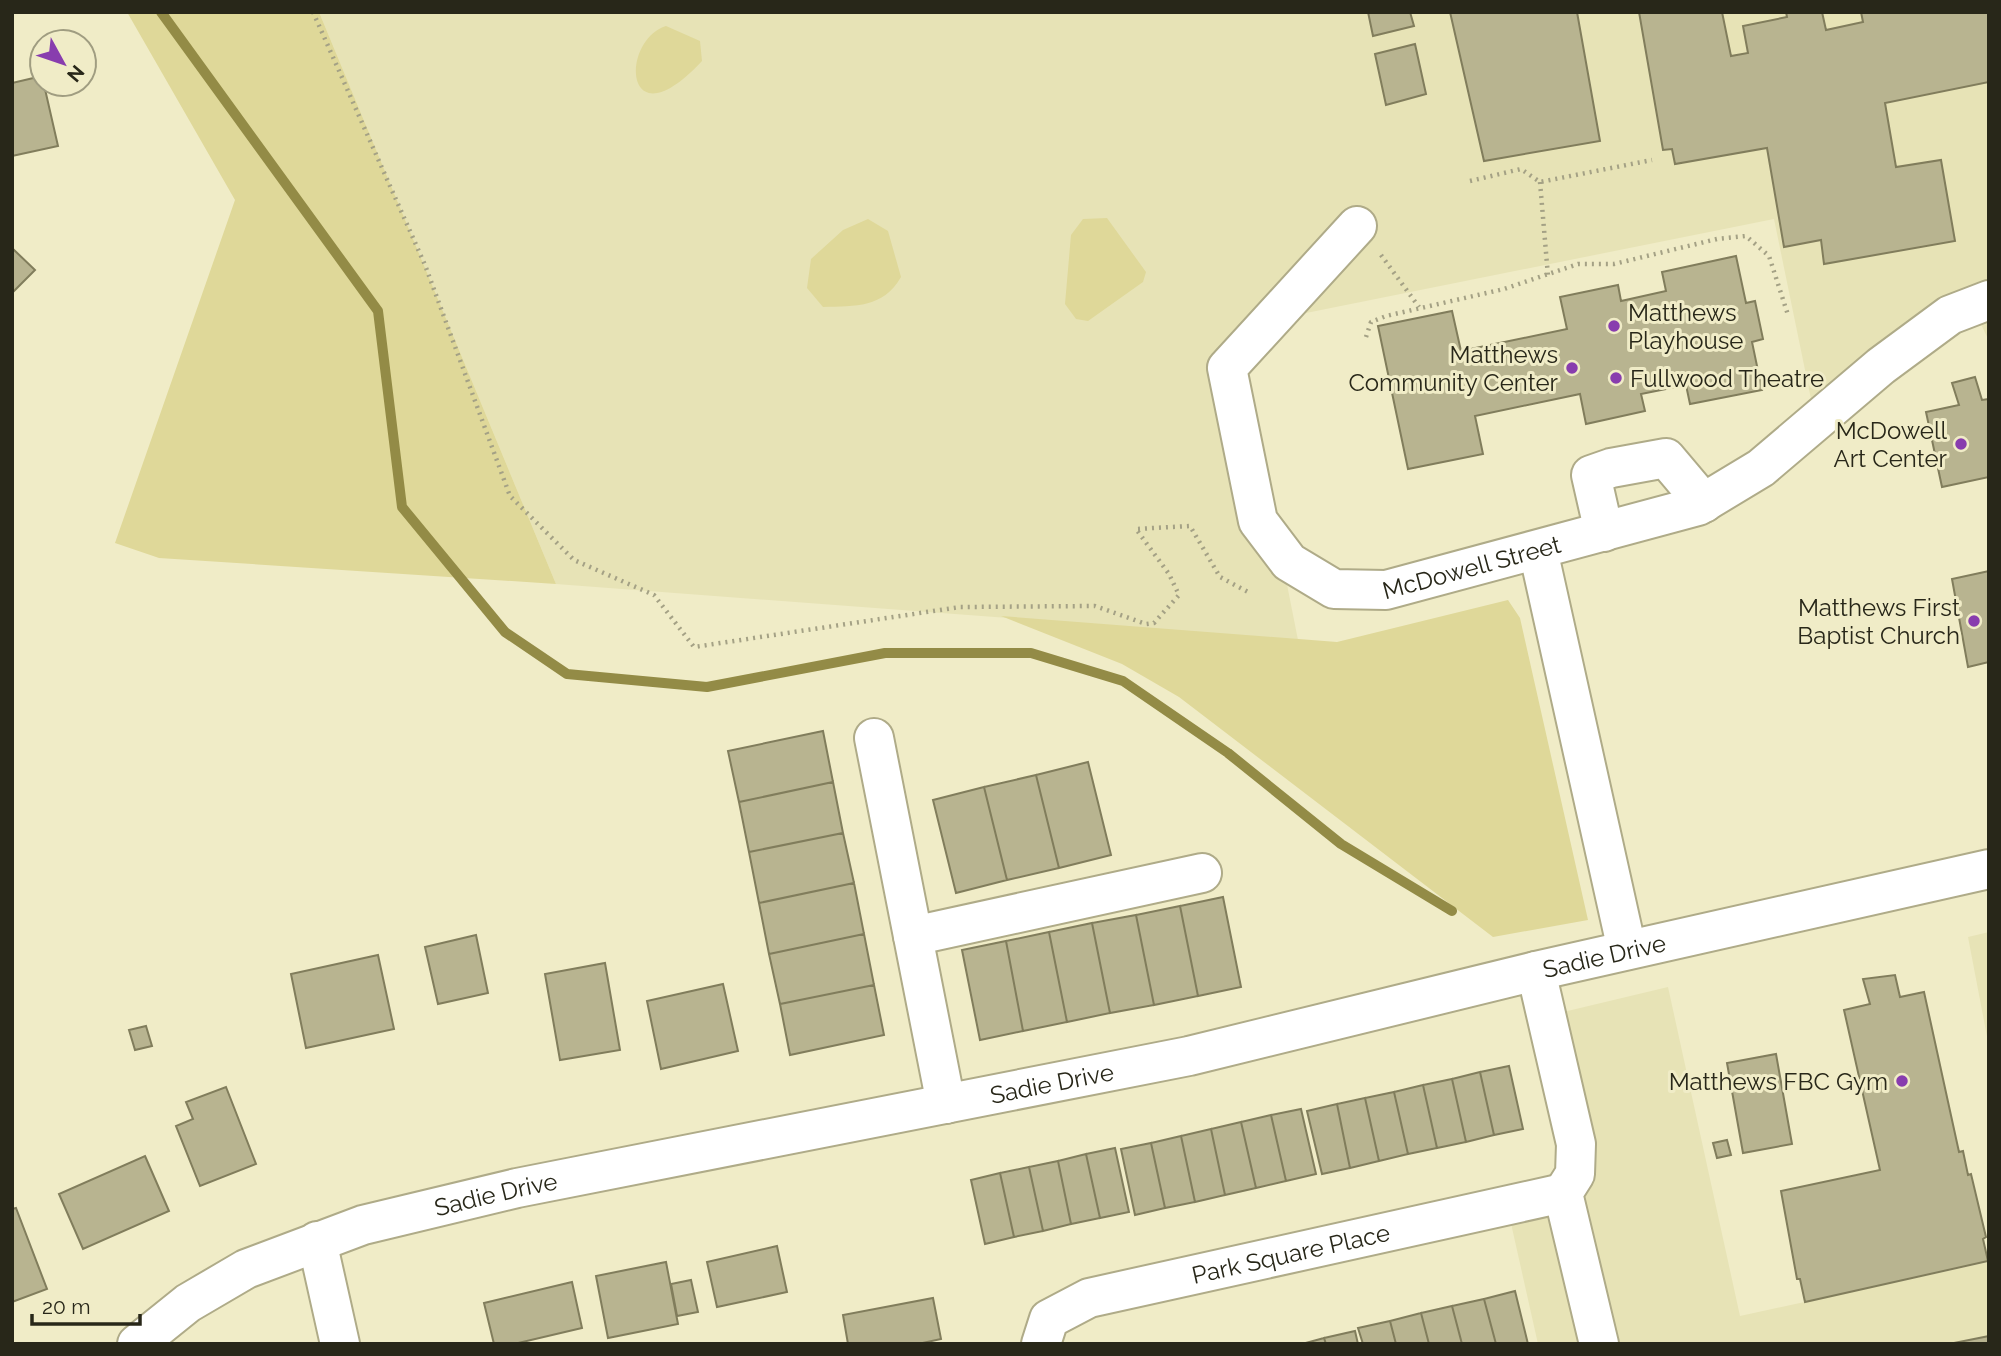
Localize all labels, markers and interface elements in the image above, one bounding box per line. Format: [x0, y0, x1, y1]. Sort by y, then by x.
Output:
north arrow [28, 28, 98, 98]
text: N [63, 61, 89, 87]
place label: Matthews Playhouse [1628, 298, 1743, 355]
marker: Matthews Playhouse [1606, 318, 1622, 334]
place label: Matthews Community Center [1348, 340, 1559, 397]
marker: Matthews Community Center [1564, 360, 1580, 376]
place label: Fullwood Theatre [1630, 364, 1824, 393]
marker: Fullwood Theatre [1608, 370, 1624, 386]
place label: McDowell Art Center [1833, 416, 1948, 473]
marker: McDowell Art Center [1953, 436, 1969, 452]
street label: McDowell Street [1379, 529, 1564, 605]
place label: Matthews First Baptist Church [1797, 593, 1960, 650]
marker: Matthews First Baptist Church [1966, 613, 1982, 629]
street label: Sadie Drive [1540, 928, 1668, 984]
street label: Sadie Drive [987, 1057, 1116, 1109]
place label: Matthews FBC Gym [1669, 1067, 1888, 1096]
marker: Matthews FBC Gym [1894, 1073, 1910, 1089]
street label: Sadie Drive [431, 1166, 560, 1222]
street label: Park Square Place [1189, 1217, 1392, 1289]
scale bar [32, 1282, 140, 1326]
text: 20 m [42, 1294, 90, 1319]

